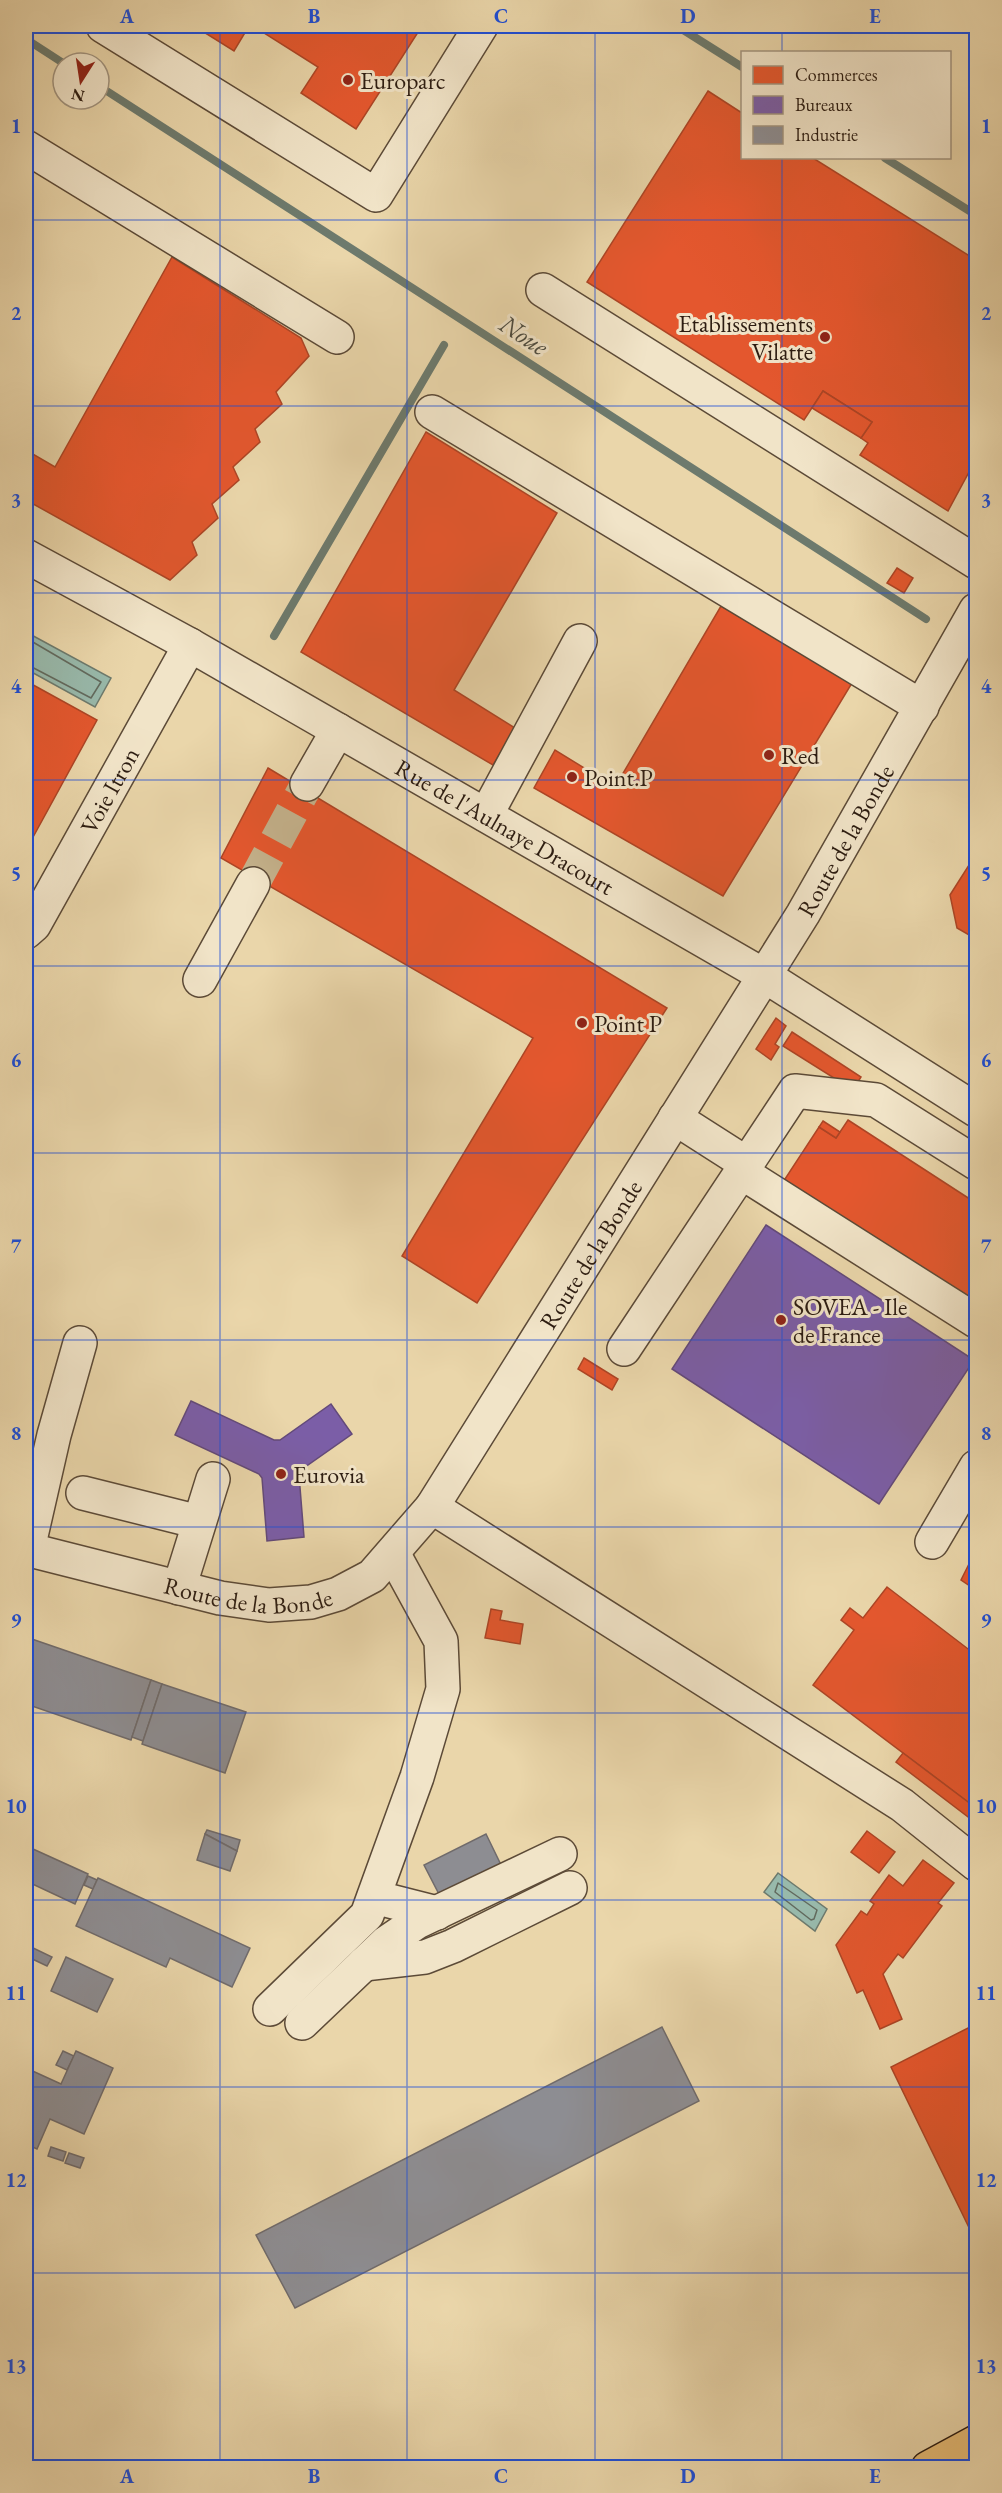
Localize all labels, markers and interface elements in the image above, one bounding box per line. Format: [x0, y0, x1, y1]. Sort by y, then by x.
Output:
text: A [119, 3, 135, 29]
text: B [308, 3, 320, 29]
text: C [494, 3, 508, 29]
text: D [680, 3, 696, 29]
text: E [869, 3, 881, 29]
north arrow [51, 51, 111, 111]
legend [741, 51, 951, 159]
text: Commerces [795, 63, 878, 86]
place label: Europarc [360, 65, 445, 96]
marker: Europarc [341, 73, 355, 87]
text: N [69, 84, 87, 107]
text: Bureaux [795, 93, 853, 116]
text: 1 [11, 113, 21, 139]
text: 1 [981, 113, 991, 139]
text: Industrie [795, 123, 858, 146]
text: 2 [11, 300, 22, 326]
text: 2 [981, 300, 992, 326]
water label: Noue [492, 306, 556, 364]
place label: Etablissements Vilatte [678, 308, 813, 367]
marker: Etablissements Vilatte [818, 330, 832, 344]
text: 3 [11, 487, 21, 513]
text: 3 [981, 487, 991, 513]
text: 4 [11, 673, 22, 699]
text: 4 [981, 673, 992, 699]
place label: Red [781, 740, 820, 771]
street label: Voie Itron [73, 741, 146, 839]
marker: Red [762, 748, 776, 762]
street label: Rue de l'Aulnaye Dracourt [390, 751, 620, 902]
street label: Route de la Bonde [789, 759, 900, 922]
place label: Point.P [584, 762, 653, 793]
marker: Point.P [565, 770, 579, 784]
text: 5 [11, 860, 21, 886]
text: 5 [981, 860, 991, 886]
place label: Point P [594, 1008, 662, 1039]
marker: Point P [575, 1016, 589, 1030]
text: 6 [11, 1047, 22, 1073]
text: 6 [981, 1047, 992, 1073]
street label: Route de la Bonde [532, 1174, 648, 1334]
text: 7 [11, 1233, 22, 1259]
text: 7 [981, 1233, 992, 1259]
place label: SOVEA - Ile de France [793, 1291, 907, 1350]
marker: SOVEA - Ile de France [774, 1313, 788, 1327]
text: 8 [11, 1420, 21, 1446]
text: 8 [981, 1420, 991, 1446]
place label: Eurovia [293, 1459, 365, 1490]
marker: Eurovia [274, 1467, 288, 1481]
street label: Route de la Bonde [161, 1569, 336, 1621]
text: 9 [11, 1607, 22, 1633]
text: 9 [981, 1607, 992, 1633]
text: 10 [5, 1793, 27, 1819]
text: 10 [975, 1793, 997, 1819]
text: 11 [5, 1980, 27, 2006]
text: 11 [975, 1980, 997, 2006]
text: 12 [5, 2167, 27, 2193]
text: 12 [975, 2167, 997, 2193]
text: 13 [5, 2353, 27, 2379]
text: 13 [975, 2353, 997, 2379]
text: A [119, 2463, 135, 2489]
text: B [308, 2463, 320, 2489]
text: C [494, 2463, 508, 2489]
text: D [680, 2463, 696, 2489]
text: E [869, 2463, 881, 2489]

